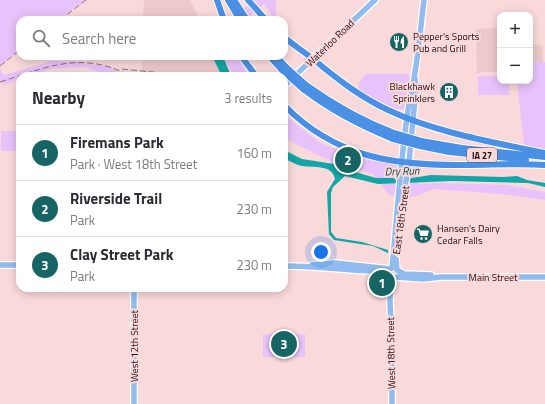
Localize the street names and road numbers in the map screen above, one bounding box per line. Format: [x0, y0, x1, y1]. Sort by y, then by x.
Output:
street label: Waterloo Road [302, 16, 358, 70]
road number: IA 27 [467, 148, 497, 162]
street label: East 18th Street [389, 184, 413, 255]
street label: Main Street [469, 270, 518, 285]
street label: West 12th Street [127, 309, 142, 382]
street label: West 18th Street [383, 316, 399, 389]

